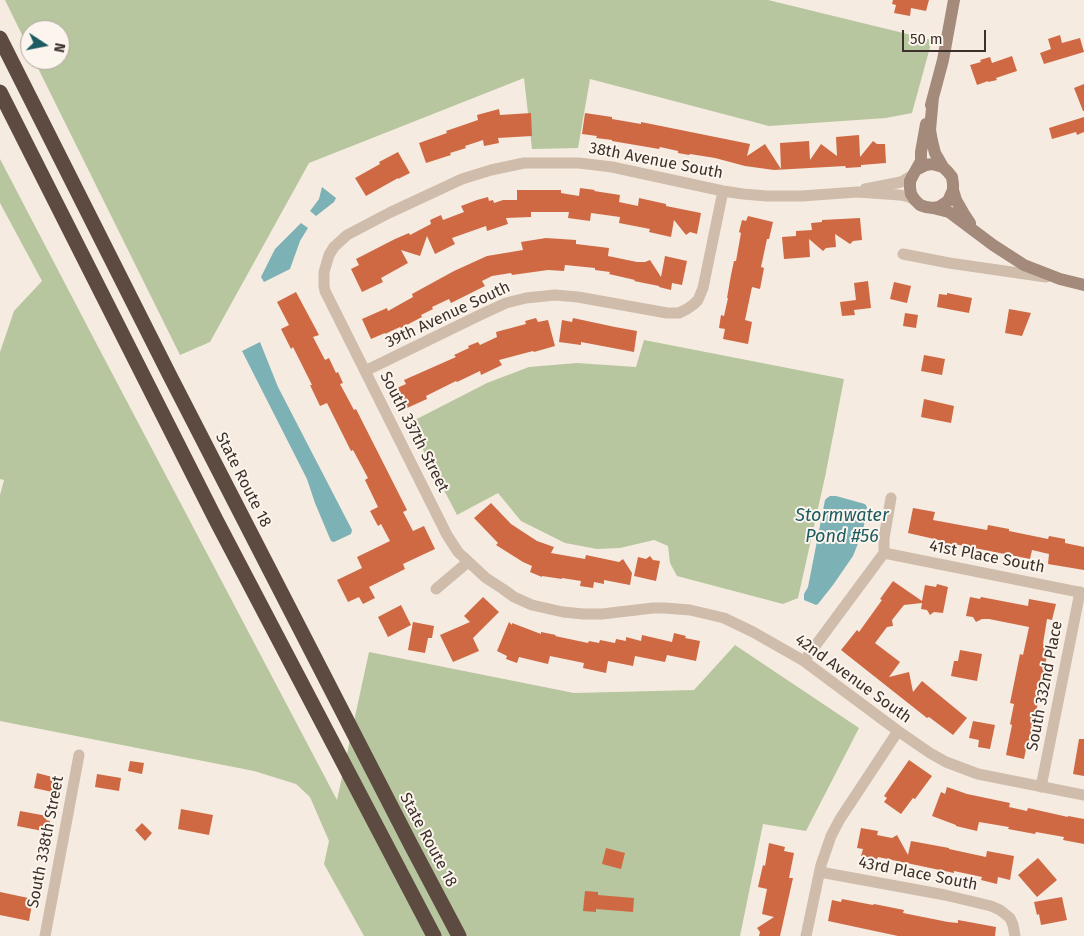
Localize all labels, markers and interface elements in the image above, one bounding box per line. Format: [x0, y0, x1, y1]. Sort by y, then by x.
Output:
north arrow [20, 20, 70, 70]
scale bar [904, 20, 988, 52]
text: 50 m [910, 30, 943, 48]
text: N [50, 42, 68, 54]
street label: 38th Avenue South [587, 139, 725, 183]
street label: 39th Avenue South [383, 278, 513, 352]
street label: South 337th Street [375, 369, 453, 495]
street label: State Route 18 [211, 429, 275, 531]
water label: Stormwater Pond #56 [795, 505, 889, 548]
street label: 41st Place South [928, 536, 1046, 578]
street label: South 332nd Place [1023, 619, 1067, 753]
street label: 42nd Avenue South [791, 630, 915, 728]
street label: South 338th Street [24, 774, 68, 910]
street label: State Route 18 [395, 790, 461, 890]
street label: 43rd Place South [857, 853, 979, 895]

